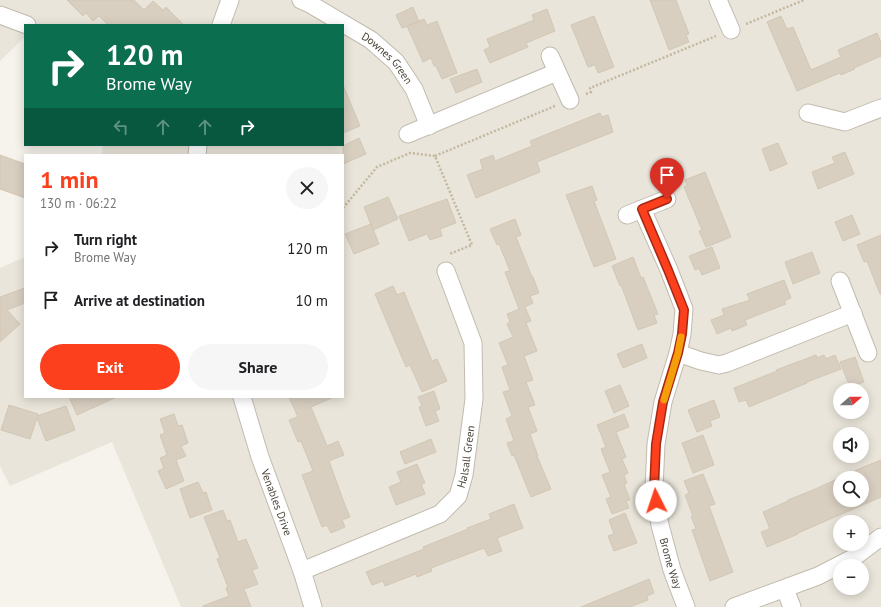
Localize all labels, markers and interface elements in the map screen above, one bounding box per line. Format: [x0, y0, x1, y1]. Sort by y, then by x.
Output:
street label: Downes Green [359, 29, 416, 87]
text: 120 m [106, 36, 183, 73]
icon: right [40, 40, 92, 92]
text: Brome Way [106, 72, 192, 95]
icon: left [110, 116, 132, 138]
icon: ahead [152, 116, 174, 138]
icon: ahead [194, 116, 216, 138]
icon: right [236, 116, 258, 138]
pin [650, 158, 684, 199]
text: 1 min [40, 164, 99, 195]
icon: arrive [656, 164, 678, 186]
button: close [286, 167, 328, 209]
text: 130 m · 06:22 [40, 195, 117, 212]
text: Turn right [74, 230, 137, 249]
icon: right [40, 237, 62, 259]
text: 120 m [287, 239, 328, 258]
text: Brome Way [74, 249, 136, 266]
icon: arrive [40, 289, 62, 311]
text: Arrive at destination [74, 291, 205, 310]
text: 10 m [295, 291, 328, 310]
button: Exit [40, 344, 180, 390]
button: Share [188, 344, 328, 390]
north arrow [833, 383, 869, 419]
map controls [833, 383, 869, 595]
street label: Halsall Green [454, 425, 477, 490]
button: sound [833, 427, 869, 463]
street label: Venables Drive [258, 466, 295, 538]
button: search [833, 471, 869, 507]
position arrow [635, 480, 677, 522]
button: + [833, 515, 869, 551]
street label: Brome Way [657, 536, 686, 591]
button: − [833, 559, 869, 595]

